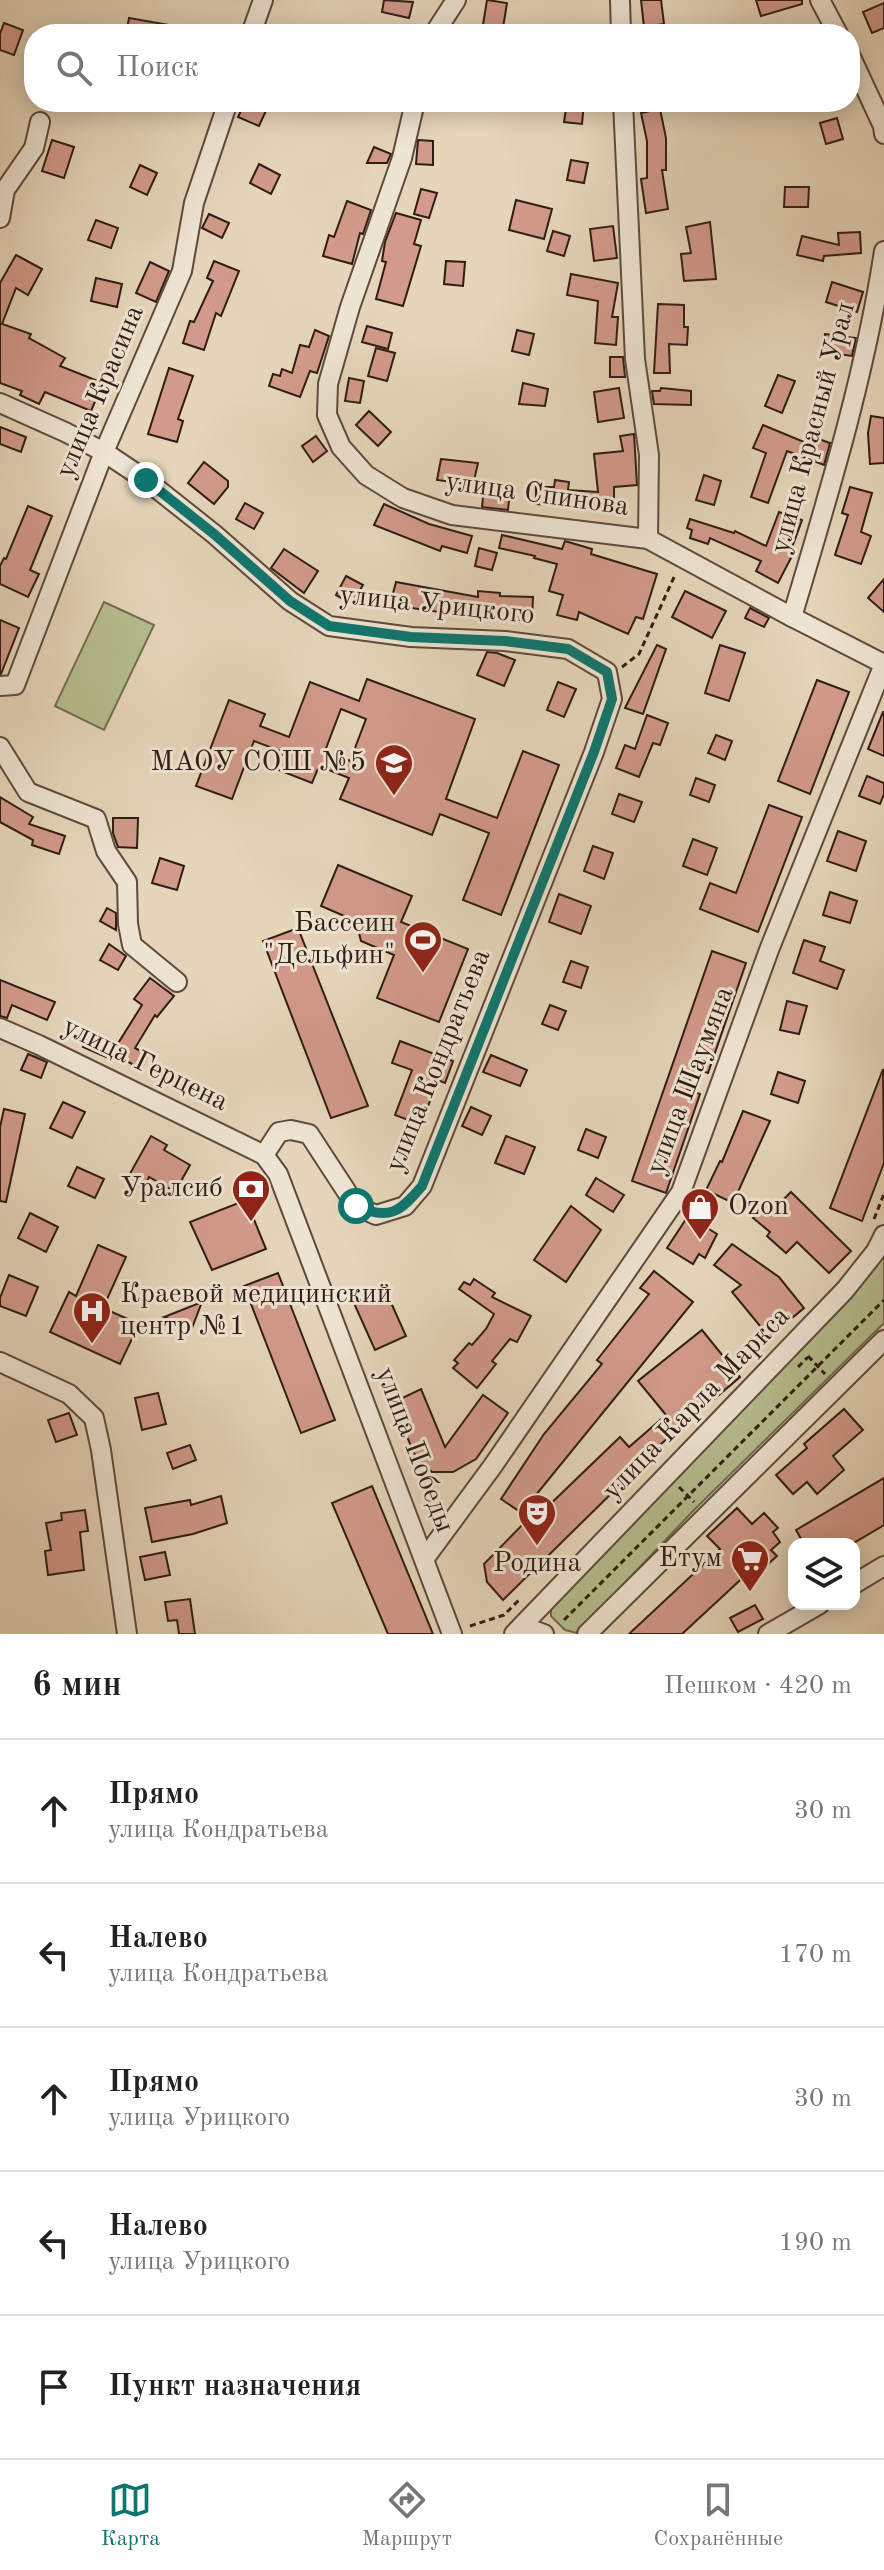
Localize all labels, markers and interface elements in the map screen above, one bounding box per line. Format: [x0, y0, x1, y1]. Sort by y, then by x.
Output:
search box [24, 24, 860, 112]
icon: search [52, 46, 96, 90]
text: Поиск [116, 53, 199, 83]
street label: улица Красный Урал [767, 299, 861, 557]
street label: улица Красина [52, 301, 150, 482]
route end [128, 462, 164, 498]
street label: улица Спинова [443, 468, 631, 522]
street label: улица Урицкого [338, 582, 536, 630]
school or university icon: МАОУ СОШ №5 [373, 742, 415, 797]
place label: МАОУ СОШ №5 [150, 749, 366, 777]
place label: Бассеин "Дельфин" [263, 910, 395, 970]
sports icon: Бассеин "Дельфин" [402, 919, 444, 974]
street label: улица Кондратьева [382, 945, 497, 1176]
street label: улица Шаумяна [642, 983, 740, 1179]
street label: улица Герцена [58, 1013, 232, 1117]
bank icon: Уралсиб [230, 1168, 272, 1223]
place label: Уралсиб [120, 1175, 223, 1203]
shop icon: Ozon [679, 1186, 721, 1241]
route start [338, 1188, 374, 1224]
place label: Ozon [728, 1193, 789, 1221]
place label: Краевой медицинский центр №1 [120, 1281, 392, 1341]
hospital icon: Краевой медицинский центр №1 [71, 1290, 113, 1345]
street label: улица Карла Маркса [598, 1302, 796, 1506]
street label: улица Победы [370, 1364, 458, 1536]
theatre icon: Родина [516, 1492, 558, 1547]
supermarket icon: Етум [729, 1538, 771, 1593]
map controls [788, 1538, 860, 1610]
button: layers [788, 1538, 860, 1610]
place label: Етум [658, 1545, 722, 1573]
place label: Родина [493, 1550, 581, 1578]
text: 6 мин [32, 1669, 122, 1703]
text: Пешком · 420 m [664, 1673, 852, 1699]
text: Прямо [108, 1780, 199, 1810]
icon: ahead [32, 1789, 76, 1833]
text: 30 m [794, 1798, 852, 1824]
text: улица Кондратьева [108, 1817, 329, 1843]
text: Налево [108, 1924, 208, 1954]
icon: left [32, 1933, 76, 1977]
text: 170 m [779, 1942, 852, 1968]
text: улица Кондратьева [108, 1961, 329, 1987]
text: Прямо [108, 2068, 199, 2098]
icon: ahead [32, 2077, 76, 2121]
text: 30 m [794, 2086, 852, 2112]
text: улица Урицкого [108, 2105, 290, 2131]
text: Налево [108, 2212, 208, 2242]
icon: left [32, 2221, 76, 2265]
text: 190 m [779, 2230, 852, 2256]
text: улица Урицкого [108, 2249, 290, 2275]
icon: arrive [32, 2365, 76, 2409]
text: Пункт назначения [108, 2372, 361, 2402]
tab: Карта [101, 2478, 160, 2553]
tab: Маршрут [362, 2478, 452, 2553]
tab: Сохранённые [653, 2478, 783, 2553]

